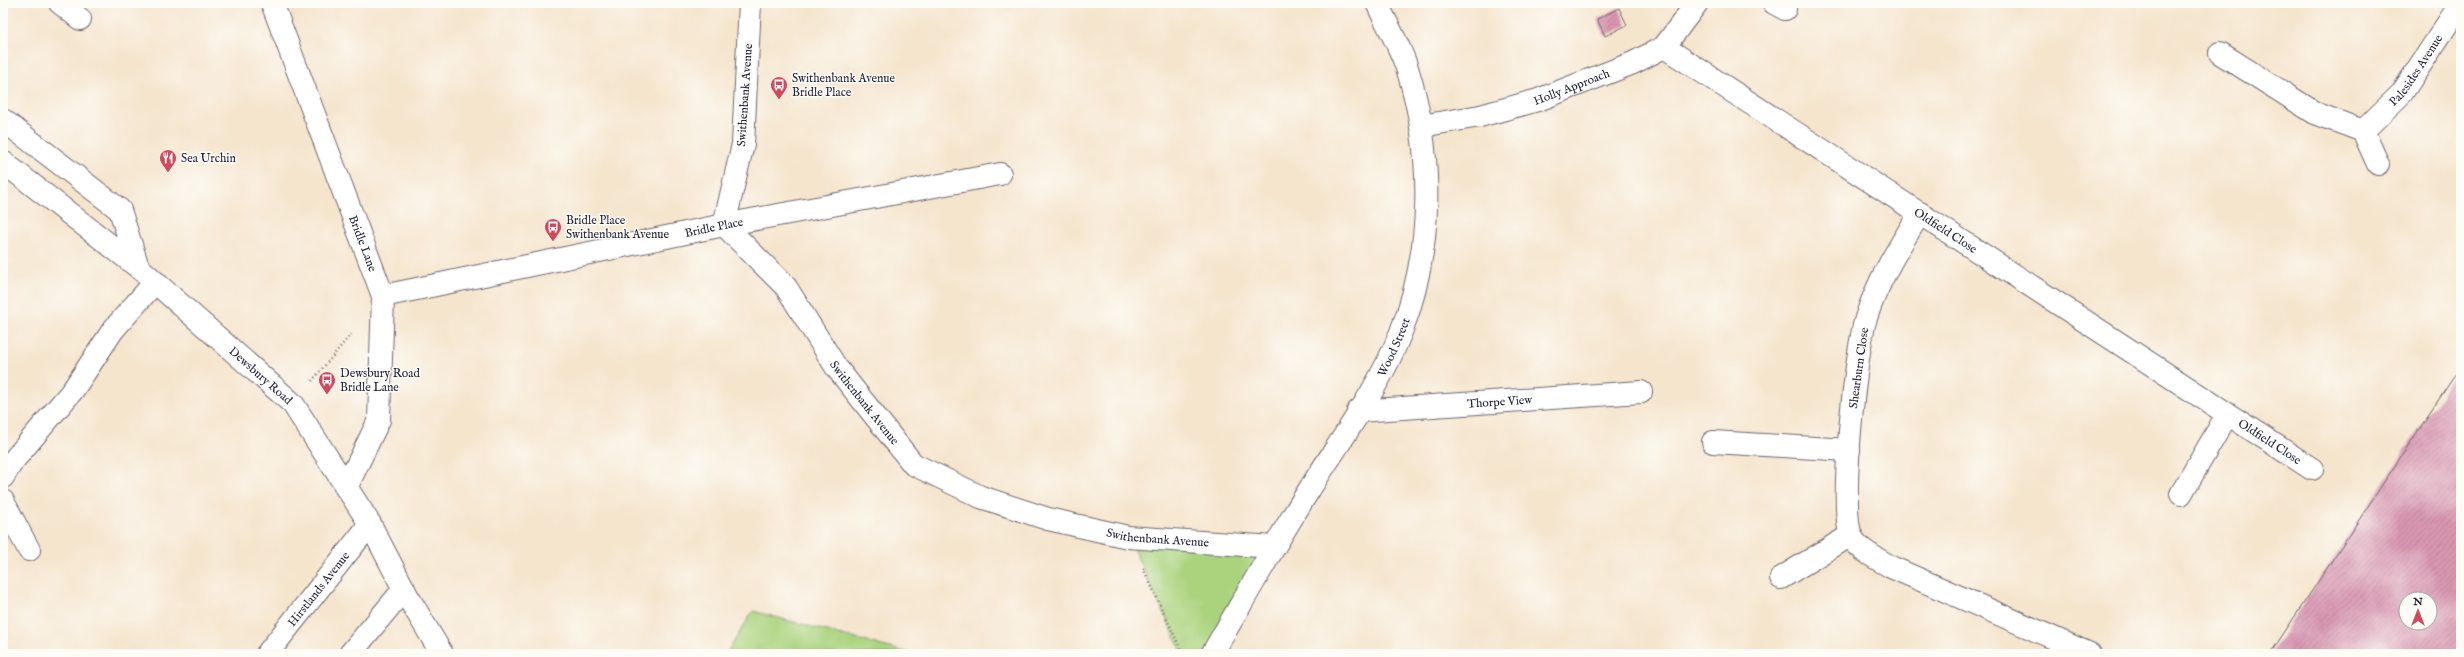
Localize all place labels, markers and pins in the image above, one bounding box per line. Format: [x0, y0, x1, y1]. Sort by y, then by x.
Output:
place label: Swithenbank Avenue Bridle Place [792, 71, 896, 100]
bus stop icon: Swithenbank Avenue Bridle Place [769, 75, 789, 100]
restaurant icon: Sea Urchin [158, 148, 178, 173]
place label: Sea Urchin [181, 151, 236, 166]
place label: Bridle Place Swithenbank Avenue [566, 213, 670, 242]
bus stop icon: Bridle Place Swithenbank Avenue [543, 217, 563, 242]
place label: Dewsbury Road Bridle Lane [340, 366, 420, 395]
bus stop icon: Dewsbury Road Bridle Lane [317, 370, 337, 395]

